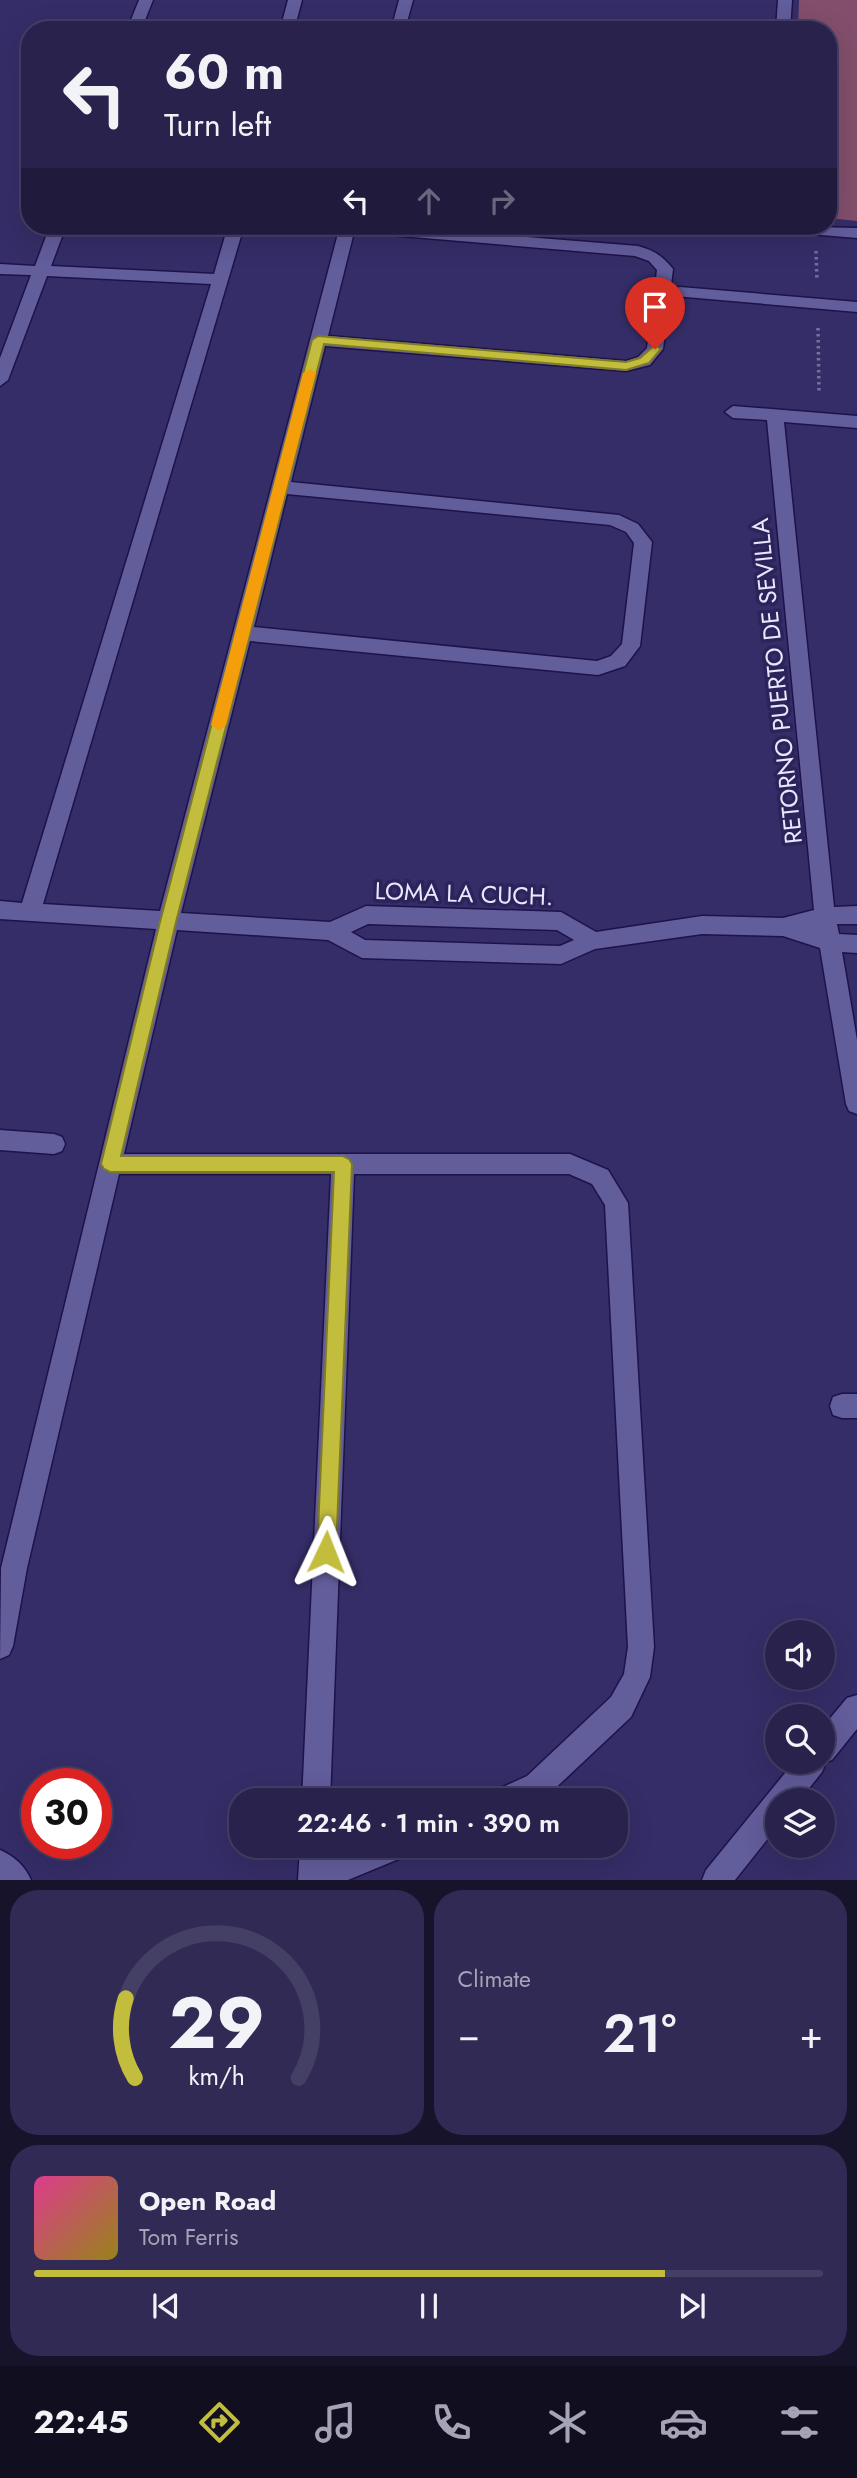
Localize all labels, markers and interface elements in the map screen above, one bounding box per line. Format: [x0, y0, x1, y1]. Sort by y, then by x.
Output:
text: 60 m [164, 37, 284, 107]
icon: left [49, 49, 140, 140]
text: Turn left [164, 102, 271, 148]
icon: left [337, 182, 375, 220]
icon: ahead [410, 182, 448, 220]
icon: right [483, 182, 521, 220]
pin [625, 277, 685, 349]
icon: arrive [636, 288, 674, 326]
street label: RETORNO PUERTO DE SEVILLA [742, 516, 811, 846]
street label: LOMA LA CUCH. [374, 873, 554, 914]
position arrow [289, 1515, 363, 1589]
map controls [765, 1620, 835, 1858]
button: sound [765, 1620, 835, 1690]
button: search [765, 1704, 835, 1774]
speed limit sign: 30 [21, 1768, 112, 1859]
button: layers [765, 1788, 835, 1858]
text: 22:46 · 1 min · 390 m [297, 1804, 560, 1842]
text: Climate [458, 1962, 531, 1996]
text: 29 [169, 1971, 265, 2076]
text: 21° [603, 1996, 676, 2072]
text: − [458, 2007, 480, 2062]
text: + [800, 2007, 823, 2062]
text: km/h [188, 2058, 245, 2094]
text: Open Road [139, 2182, 276, 2220]
text: Tom Ferris [139, 2220, 238, 2254]
icon: previous [147, 2287, 185, 2325]
icon: pause [410, 2287, 448, 2325]
icon: next [673, 2287, 711, 2325]
icon: directions [195, 2398, 244, 2447]
icon: music [311, 2398, 360, 2447]
icon: phone [427, 2398, 476, 2447]
icon: climate [543, 2398, 592, 2447]
icon: car [659, 2398, 708, 2447]
icon: filters [775, 2398, 824, 2447]
text: 22:45 [33, 2399, 129, 2445]

